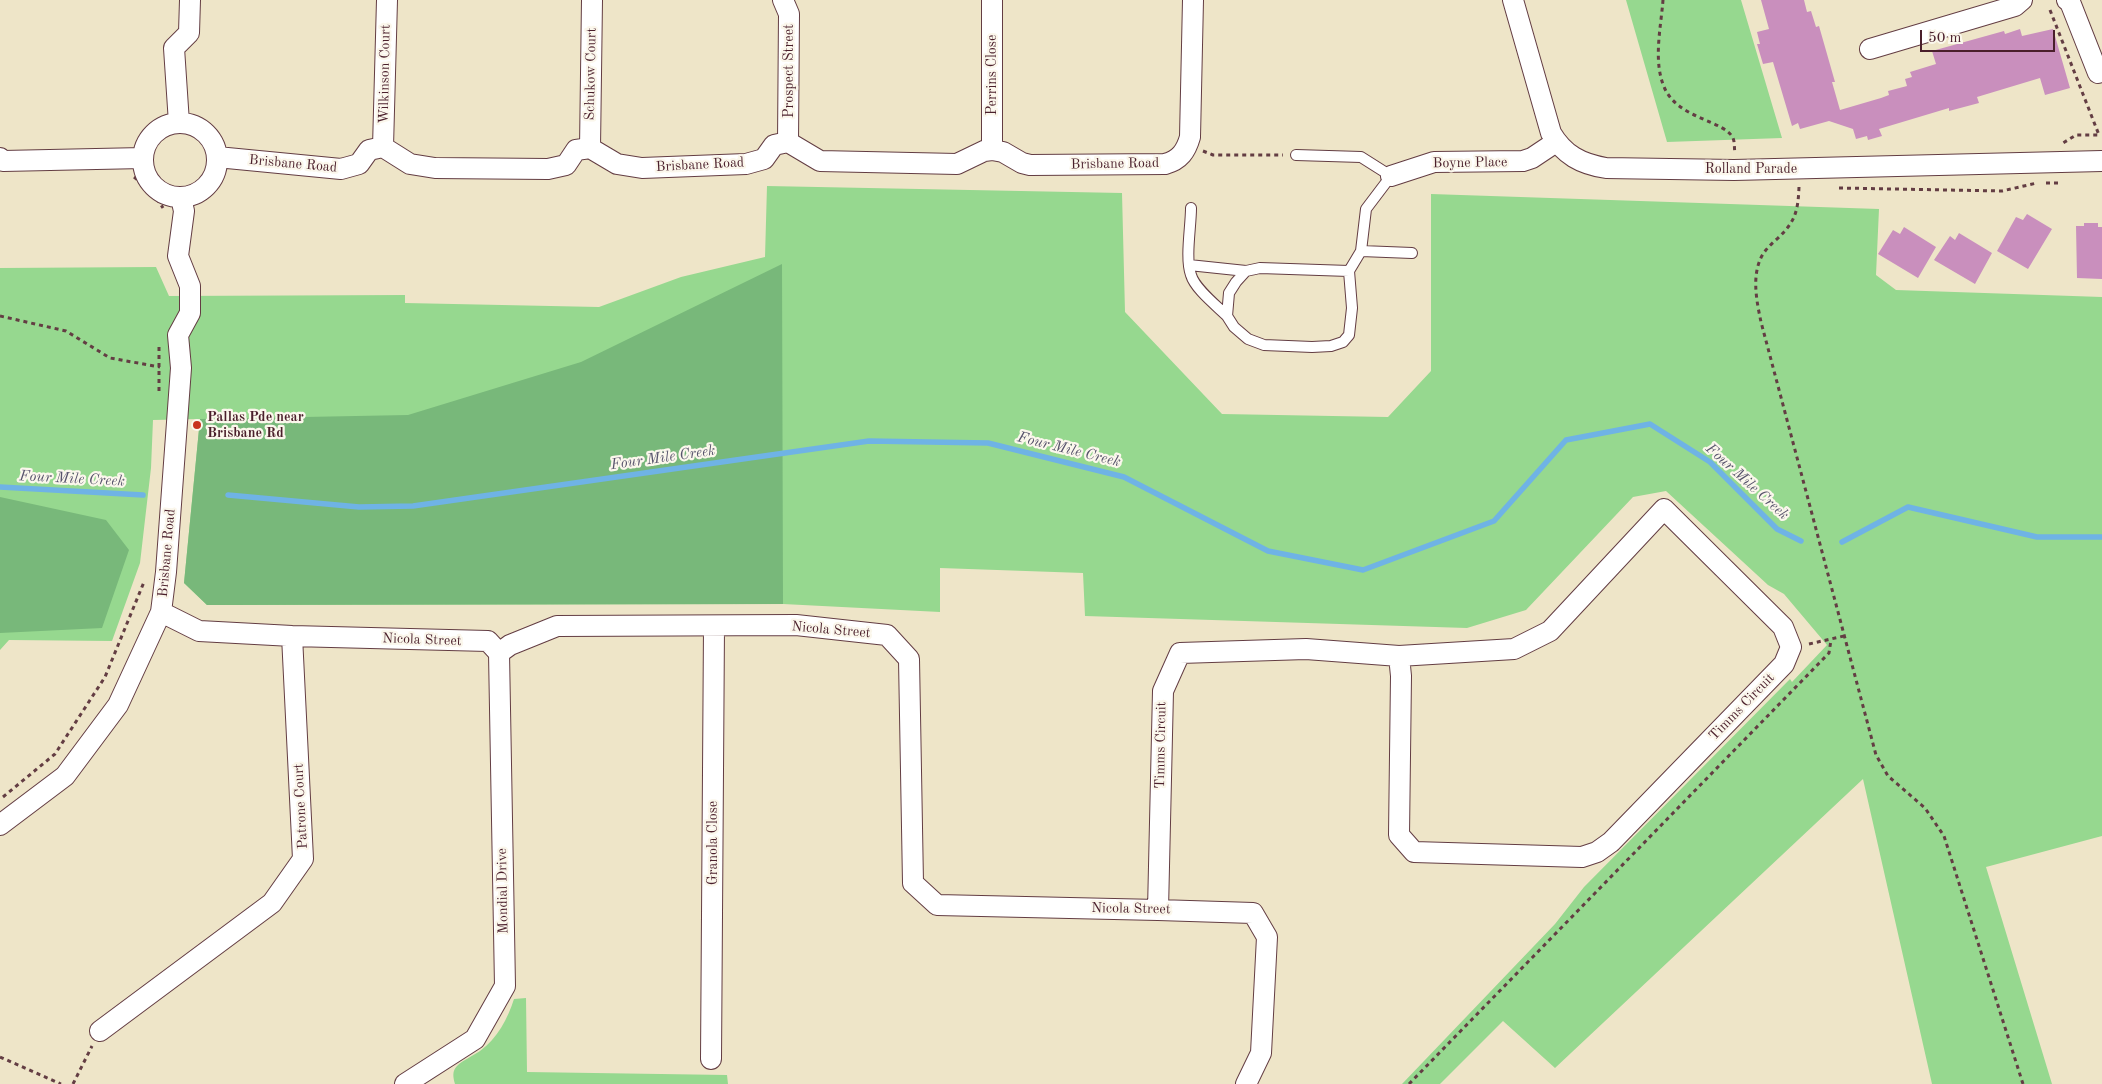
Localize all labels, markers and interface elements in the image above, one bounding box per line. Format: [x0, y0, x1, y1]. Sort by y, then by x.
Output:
scale bar [1922, 20, 2057, 52]
street label: Wilkinson Court [376, 24, 394, 124]
street label: Prospect Street [781, 24, 797, 118]
street label: Schukow Court [582, 27, 600, 121]
text: 50 m [1928, 31, 1962, 46]
street label: Perrins Close [984, 35, 1000, 115]
street label: Brisbane Road [248, 152, 338, 176]
street label: Brisbane Road [655, 154, 745, 176]
street label: Boyne Place [1433, 154, 1507, 172]
street label: Brisbane Road [1071, 155, 1159, 173]
street label: Rolland Parade [1705, 161, 1797, 177]
place label: Pallas Pde near Brisbane Rd [207, 409, 304, 442]
marker: Pallas Pde near Brisbane Rd [191, 419, 203, 431]
water label: Four Mile Creek [1016, 428, 1122, 472]
water label: Four Mile Creek [1702, 440, 1792, 524]
water label: Four Mile Creek [609, 442, 717, 474]
water label: Four Mile Creek [19, 467, 125, 491]
street label: Brisbane Road [155, 508, 179, 598]
street label: Nicola Street [791, 618, 871, 642]
street label: Nicola Street [382, 630, 462, 650]
street label: Timms Circuit [1706, 670, 1778, 744]
street label: Timms Circuit [1152, 701, 1170, 789]
street label: Patrone Court [290, 763, 312, 849]
street label: Granola Close [705, 801, 721, 885]
street label: Mondial Drive [494, 848, 512, 934]
street label: Nicola Street [1091, 900, 1171, 918]

